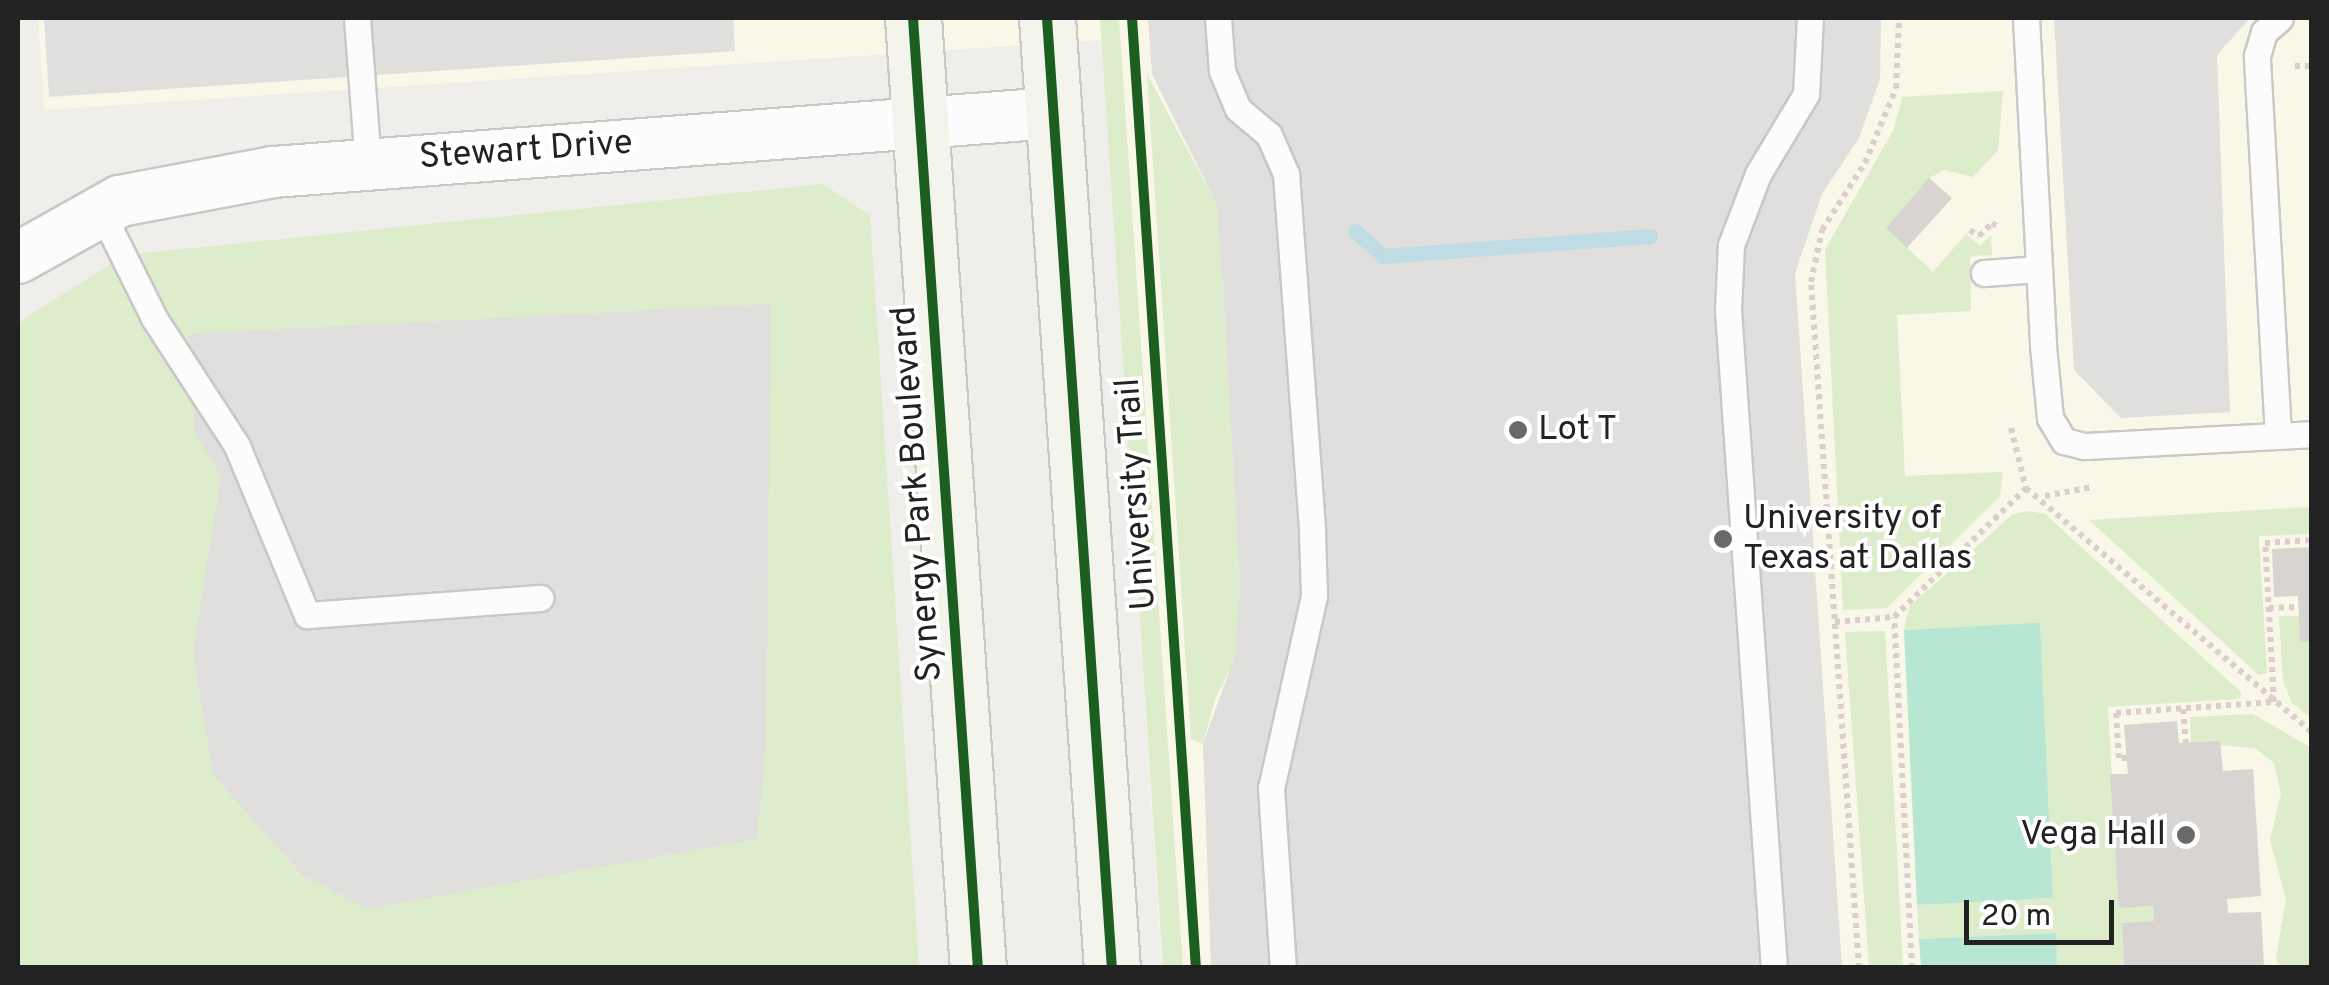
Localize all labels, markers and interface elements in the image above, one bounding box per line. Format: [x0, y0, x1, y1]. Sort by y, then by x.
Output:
street label: Stewart Drive [418, 123, 634, 179]
street label: Synergy Park Boulevard [884, 305, 952, 683]
street label: University Trail [1108, 376, 1166, 612]
place label: Lot T [1538, 409, 1619, 451]
marker: Lot T [1507, 419, 1529, 441]
place label: University of Texas at Dallas [1743, 498, 1972, 580]
marker: University of Texas at Dallas [1712, 528, 1734, 550]
place label: Vega Hall [2020, 814, 2166, 856]
marker: Vega Hall [2175, 824, 2197, 846]
scale bar [1969, 880, 2119, 942]
text: 20 m [1981, 899, 2051, 936]

